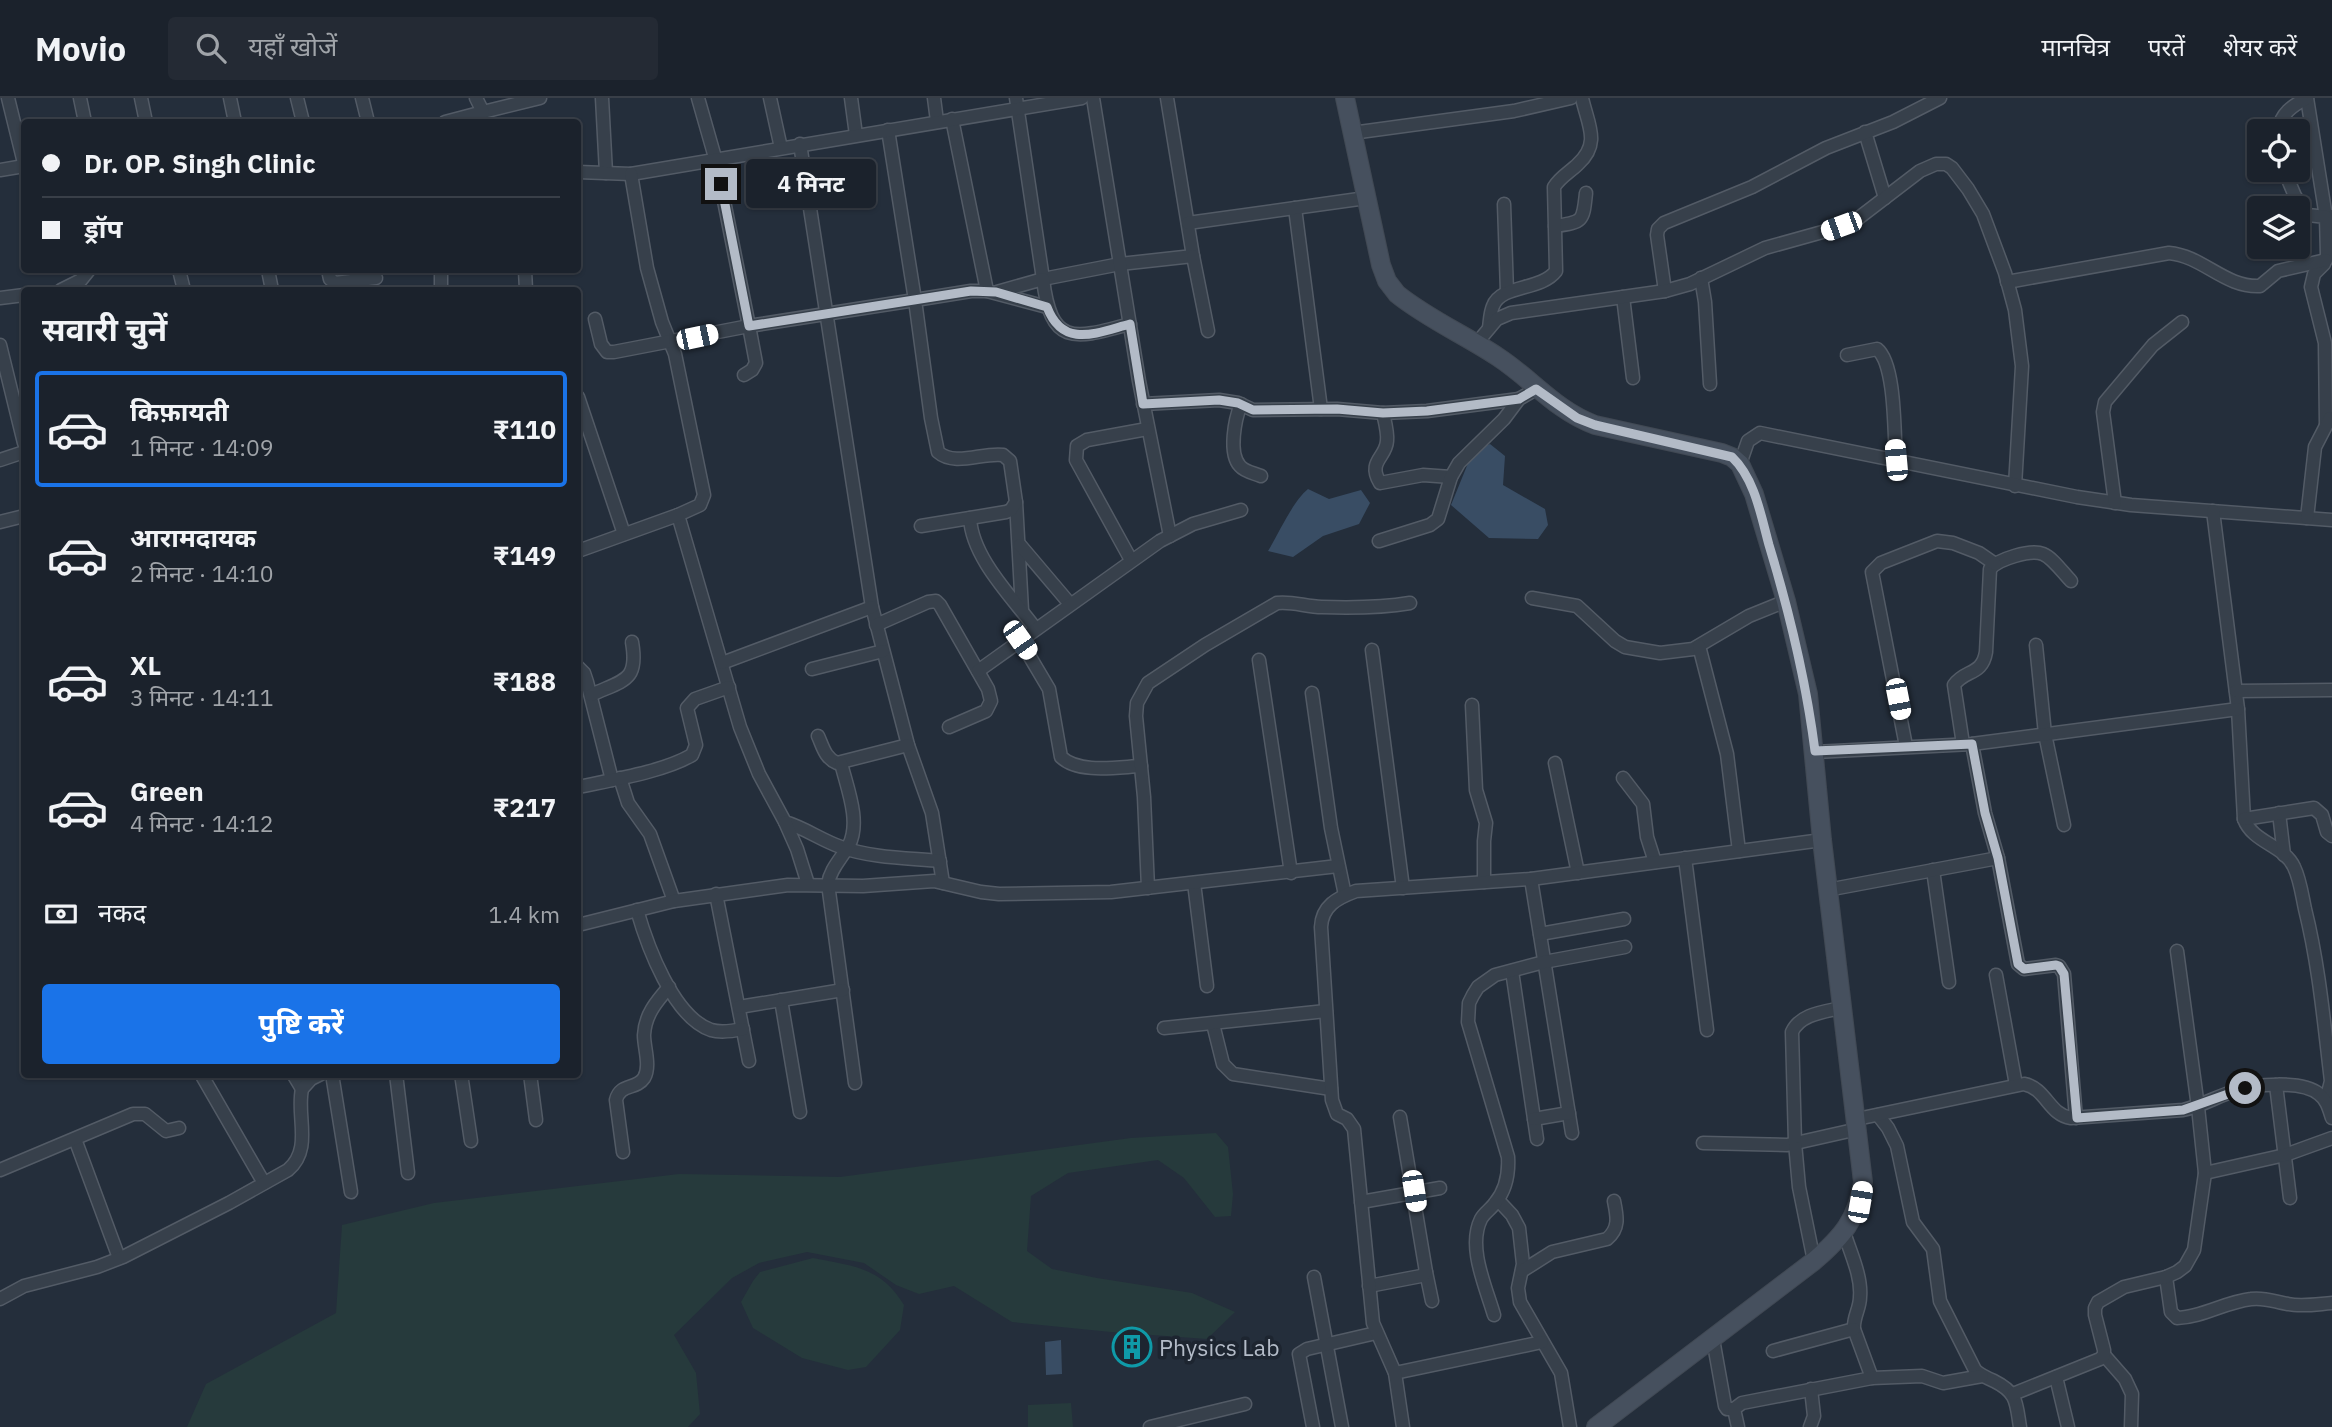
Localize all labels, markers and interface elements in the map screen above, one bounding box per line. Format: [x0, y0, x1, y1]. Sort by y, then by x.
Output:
search box [168, 17, 658, 80]
text: Movio [35, 27, 126, 70]
icon: search [192, 29, 230, 67]
text: यहाँ खोजें [248, 29, 337, 63]
text: मानचित्र [2041, 31, 2110, 63]
text: परतें [2148, 31, 2185, 63]
text: शेयर करें [2223, 31, 2297, 63]
map controls [2247, 119, 2310, 259]
button: locate [2247, 119, 2310, 182]
text: Dr. OP. Singh Clinic [84, 146, 316, 180]
callout: 4 मिनट [746, 160, 875, 208]
route end [705, 168, 737, 200]
text: 4 मिनट [777, 168, 845, 198]
button: layers [2247, 196, 2310, 259]
car [1818, 209, 1865, 243]
text: ड्रॉप [84, 211, 122, 245]
text: सवारी चुनें [42, 308, 167, 350]
car [675, 322, 720, 352]
text: किफ़ायती [130, 394, 229, 428]
icon: car [46, 398, 109, 461]
text: ₹110 [493, 412, 556, 446]
text: 1 मिनट · 14:09 [130, 432, 274, 462]
car [1884, 438, 1909, 482]
text: आरामदायक [130, 520, 256, 554]
icon: car [46, 524, 109, 587]
text: ₹149 [493, 538, 556, 572]
text: 2 मिनट · 14:10 [130, 558, 274, 588]
car [1000, 617, 1041, 663]
text: XL [130, 648, 161, 682]
icon: car [46, 650, 109, 713]
text: ₹188 [493, 664, 556, 698]
car [1884, 676, 1913, 722]
text: 3 मिनट · 14:11 [130, 682, 274, 712]
text: Green [130, 774, 204, 808]
icon: car [46, 776, 109, 839]
text: ₹217 [493, 790, 556, 824]
text: 4 मिनट · 14:12 [130, 808, 274, 838]
icon: cash [42, 895, 80, 933]
text: नकद [98, 895, 146, 929]
text: 1.4 km [489, 899, 560, 929]
button: पुष्टि करें [42, 984, 560, 1064]
route start [2229, 1072, 2261, 1104]
car [1401, 1169, 1428, 1213]
car [1847, 1179, 1874, 1225]
building icon: Physics Lab [1111, 1326, 1153, 1368]
place label: Physics Lab [1159, 1332, 1279, 1362]

